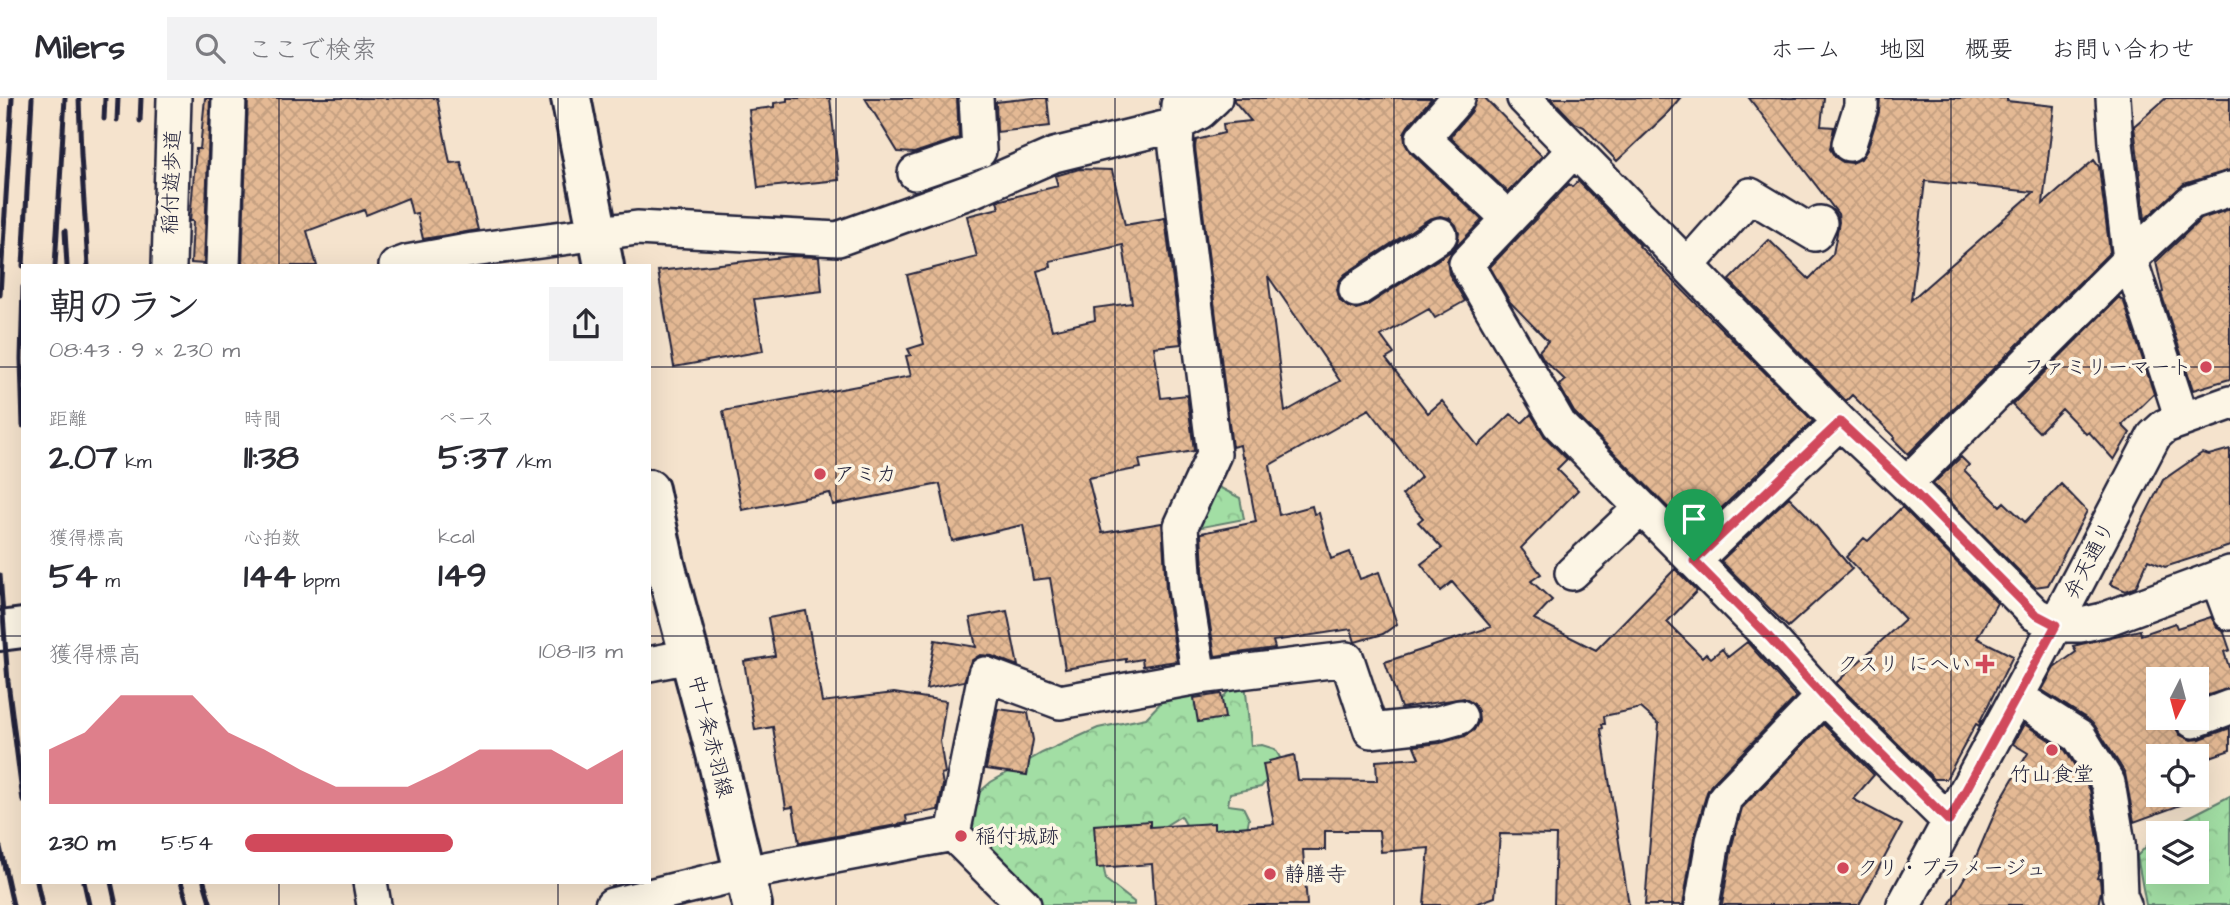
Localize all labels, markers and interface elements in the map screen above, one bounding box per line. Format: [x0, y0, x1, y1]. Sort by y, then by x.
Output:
search box [167, 17, 657, 80]
text: Milers [35, 25, 125, 71]
icon: search [191, 29, 229, 67]
text: ここで検索 [247, 32, 377, 68]
text: ホーム [1770, 33, 1841, 67]
text: 地図 [1879, 33, 1927, 67]
text: 概要 [1965, 33, 2013, 67]
text: お問い合わせ [2051, 33, 2195, 67]
street label: 稲付遊歩道 [155, 129, 188, 235]
text: 朝のラン [49, 282, 201, 334]
button: share [549, 287, 623, 361]
text: 08:43 · 9 × 230 m [49, 334, 240, 366]
place label: ファミリーマート [2024, 353, 2192, 382]
marker: ファミリーマート [2198, 359, 2214, 375]
text: 距離 [49, 406, 87, 433]
text: 時間 [244, 406, 282, 433]
text: ペース [438, 406, 494, 433]
text: 2.07 [49, 433, 118, 482]
text: 11:38 [244, 433, 299, 482]
text: 5:37 [438, 433, 508, 482]
text: km [118, 449, 152, 476]
text: /km [508, 449, 551, 476]
place label: アミカ [834, 460, 897, 489]
marker: アミカ [812, 466, 828, 482]
pin [1664, 489, 1724, 561]
icon: arrive [1675, 500, 1713, 538]
street label: 弁天通り [2057, 516, 2122, 604]
text: kcal [438, 524, 475, 551]
text: 獲得標高 [49, 525, 125, 552]
text: 心拍数 [244, 525, 301, 552]
text: 149 [438, 551, 487, 600]
text: 54 [49, 552, 98, 601]
text: 144 [244, 552, 296, 601]
text: m [98, 568, 120, 595]
text: bpm [296, 568, 339, 595]
text: 108–113 m [539, 635, 623, 667]
text: 獲得標高 [49, 639, 141, 671]
place label: クスリ にへい [1837, 650, 1971, 679]
marker: クスリ にへい [1977, 656, 1993, 672]
north arrow [2146, 667, 2208, 730]
map controls [2146, 667, 2209, 884]
street label: 中十条赤羽線 [681, 671, 740, 801]
marker: 竹山食堂 [2044, 742, 2060, 758]
button: locate [2146, 744, 2209, 807]
place label: 竹山食堂 [2010, 760, 2094, 789]
button: layers [2146, 821, 2209, 884]
place label: 稲付城跡 [975, 822, 1059, 851]
text: 230 m [49, 827, 115, 859]
text: 5:54 [161, 827, 213, 859]
marker: 稲付城跡 [953, 828, 969, 844]
place label: クリ・プラメージュ [1857, 854, 2046, 883]
place label: 静膳寺 [1284, 860, 1347, 889]
marker: クリ・プラメージュ [1835, 860, 1851, 876]
marker: 静膳寺 [1262, 866, 1278, 882]

